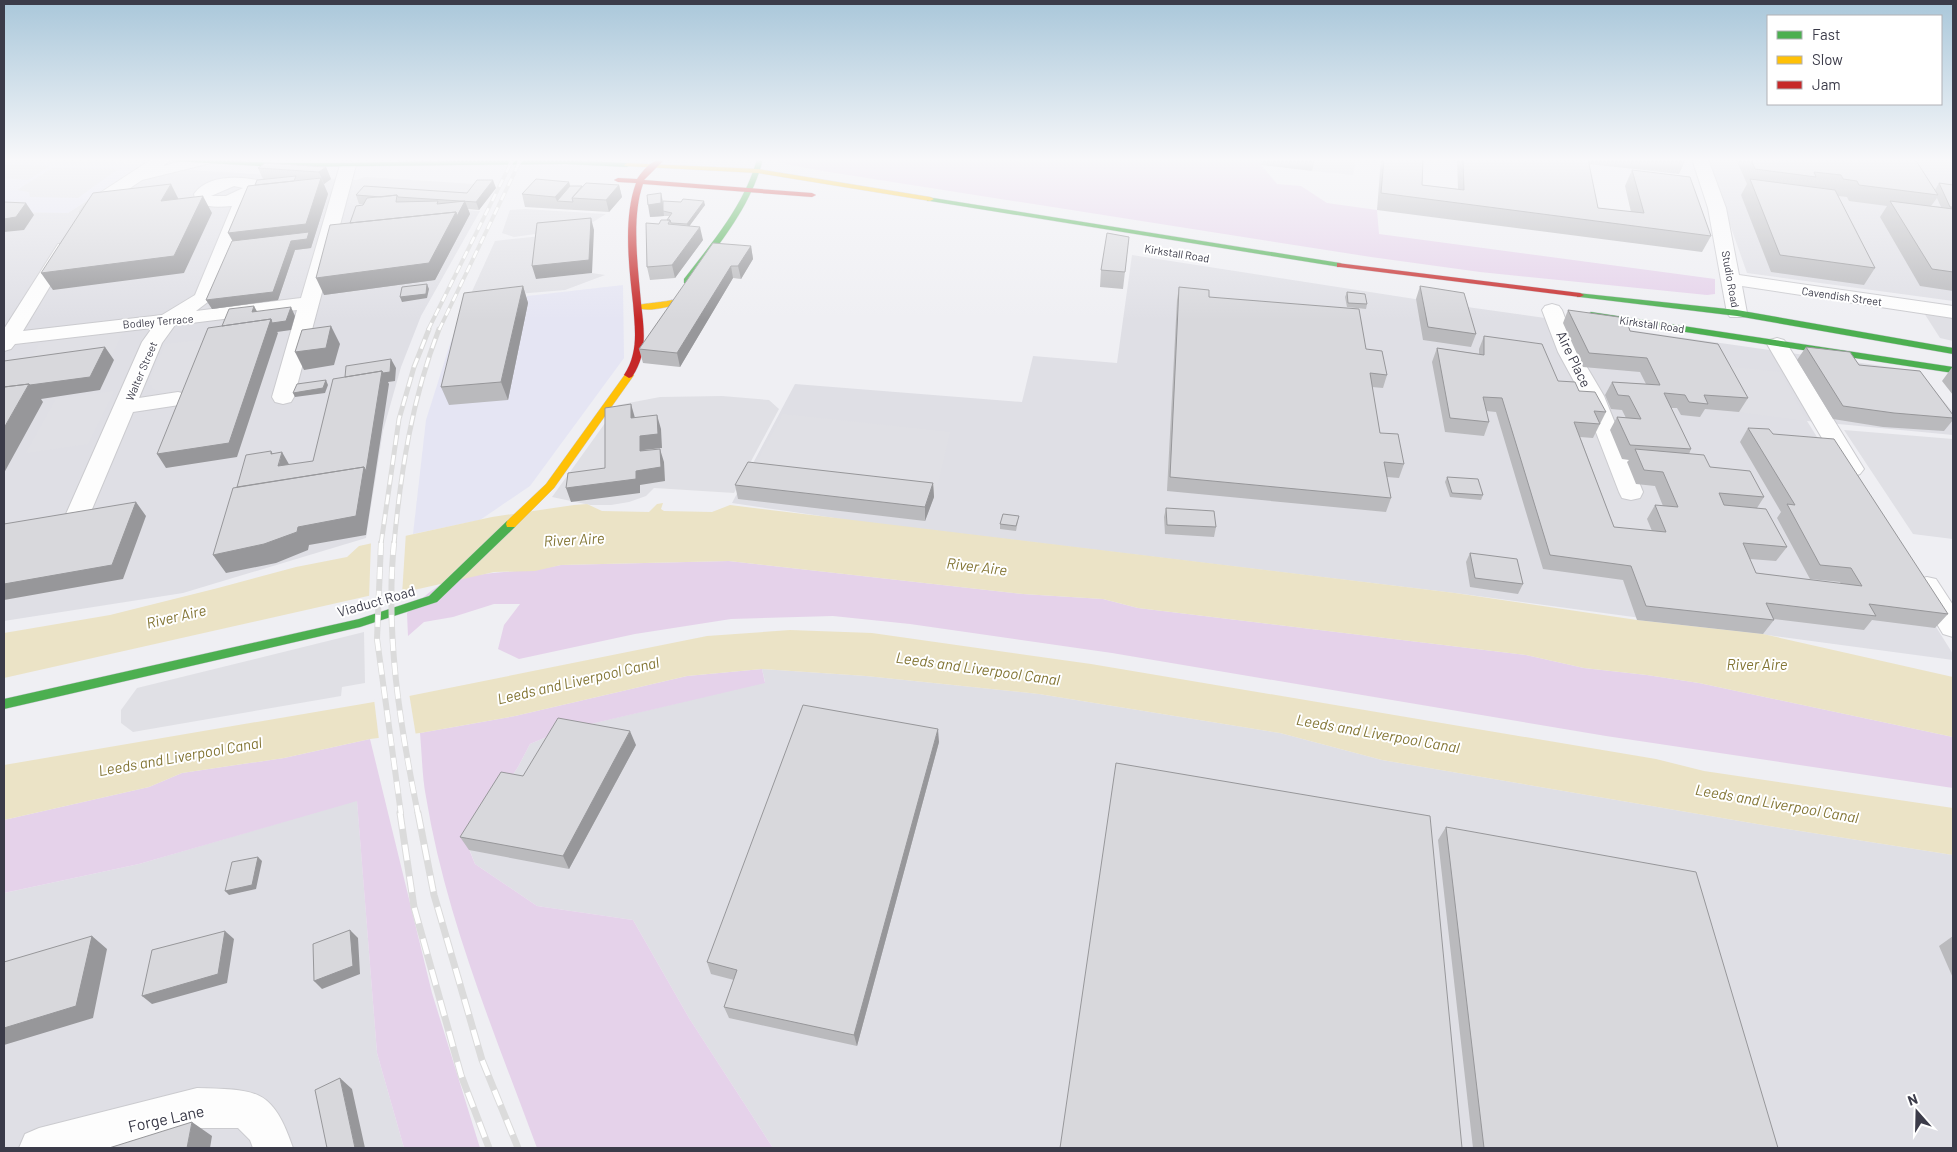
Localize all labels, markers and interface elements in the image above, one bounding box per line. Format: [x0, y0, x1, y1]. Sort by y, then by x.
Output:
legend [1767, 15, 1942, 105]
text: Fast [1812, 25, 1840, 43]
text: Slow [1812, 50, 1843, 68]
text: Jam [1812, 75, 1841, 93]
street label: Kirkstall Road [1144, 241, 1210, 265]
street label: Studio Road [1720, 249, 1742, 309]
street label: Cavendish Street [1801, 284, 1883, 308]
street label: Bodley Terrace [122, 311, 194, 331]
street label: Kirkstall Road [1619, 313, 1685, 335]
street label: Aire Place [1553, 328, 1595, 390]
street label: Walter Street [123, 339, 159, 403]
water label: River Aire [543, 528, 605, 550]
water label: River Aire [946, 553, 1009, 579]
street label: Viaduct Road [335, 582, 417, 620]
water label: River Aire [144, 600, 208, 632]
water label: Leeds and Liverpool Canal [895, 648, 1062, 689]
water label: Leeds and Liverpool Canal [495, 652, 661, 707]
water label: River Aire [1727, 655, 1788, 673]
water label: Leeds and Liverpool Canal [1295, 710, 1462, 756]
water label: Leeds and Liverpool Canal [97, 733, 264, 779]
water label: Leeds and Liverpool Canal [1694, 780, 1861, 826]
north arrow [1892, 1087, 1942, 1137]
text: N [1905, 1090, 1920, 1109]
street label: Forge Lane [126, 1101, 206, 1135]

